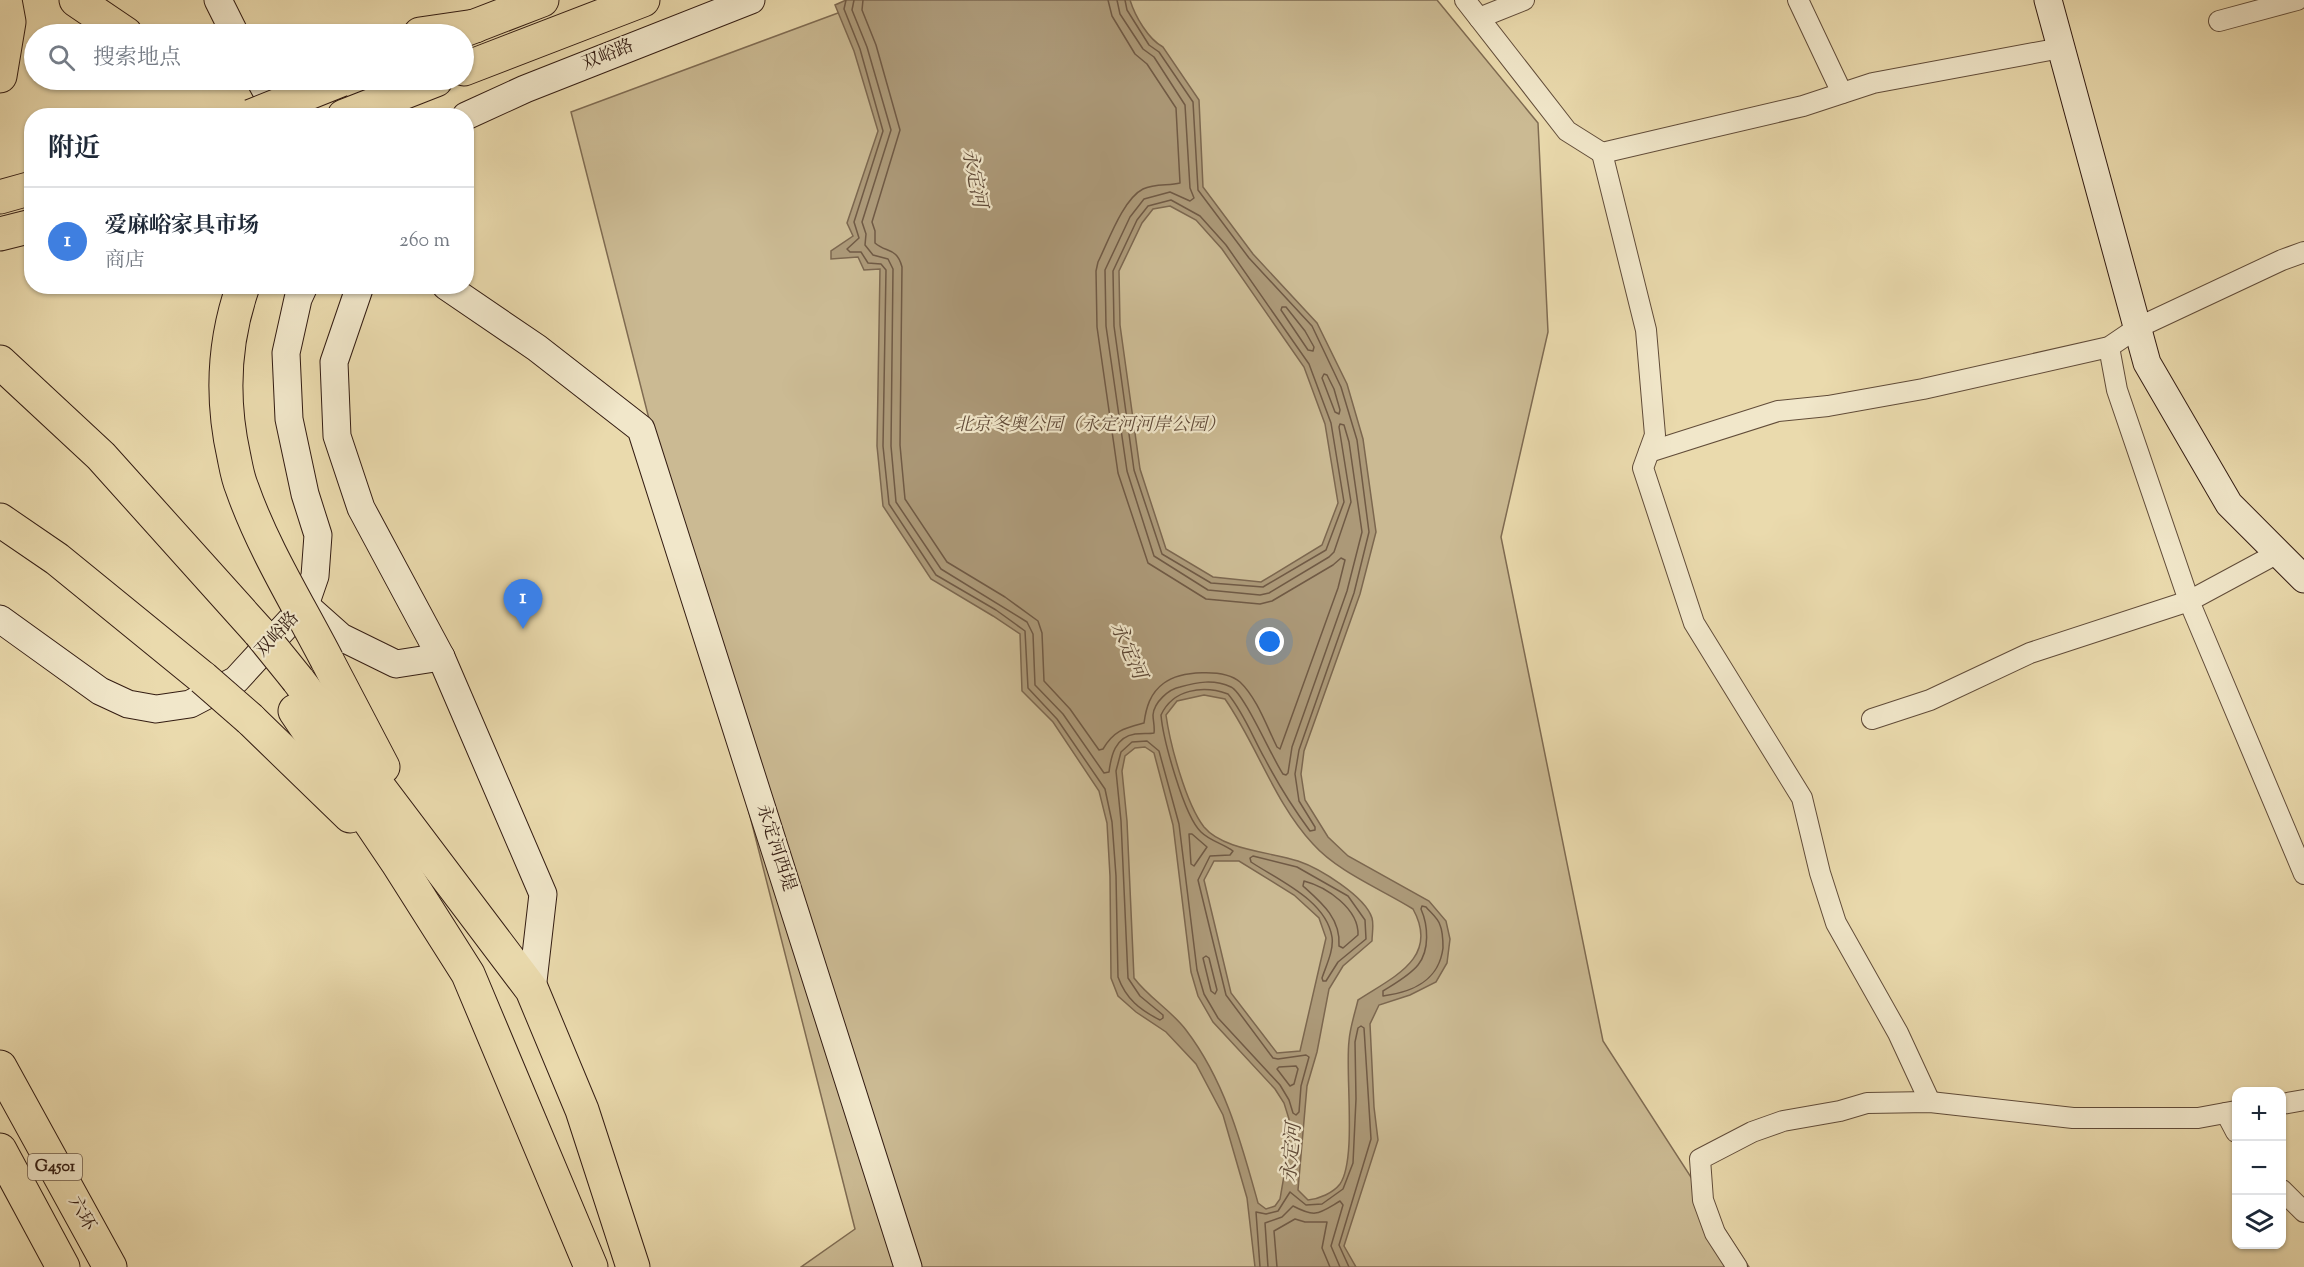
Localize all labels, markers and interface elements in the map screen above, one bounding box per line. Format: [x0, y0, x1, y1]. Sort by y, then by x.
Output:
search box [24, 24, 474, 90]
street label: 双峪路 [578, 34, 638, 78]
icon: search [45, 41, 78, 74]
text: 搜索地点 [93, 43, 181, 75]
text: 附近 [48, 131, 100, 168]
water label: 永定河 [953, 146, 994, 213]
text: 爱麻峪家具市场 [105, 211, 259, 243]
text: 1 [64, 227, 71, 256]
text: 260 m [399, 227, 450, 256]
text: 商店 [105, 247, 145, 276]
park label: 北京冬奥公园（永定河河岸公园） [955, 413, 1225, 439]
pin: 1 [504, 580, 542, 629]
street label: 双峪路 [250, 606, 306, 664]
water label: 永定河 [1102, 618, 1154, 687]
your location [1255, 627, 1284, 656]
street label: 永定河西堤 [749, 801, 801, 895]
map controls [2232, 1087, 2286, 1249]
button: + [2232, 1087, 2286, 1141]
water label: 永定河 [1276, 1119, 1310, 1184]
button: − [2232, 1141, 2286, 1195]
road number: G4501 [28, 1154, 82, 1180]
street label: 六环 [61, 1192, 101, 1236]
button: layers [2232, 1195, 2286, 1249]

